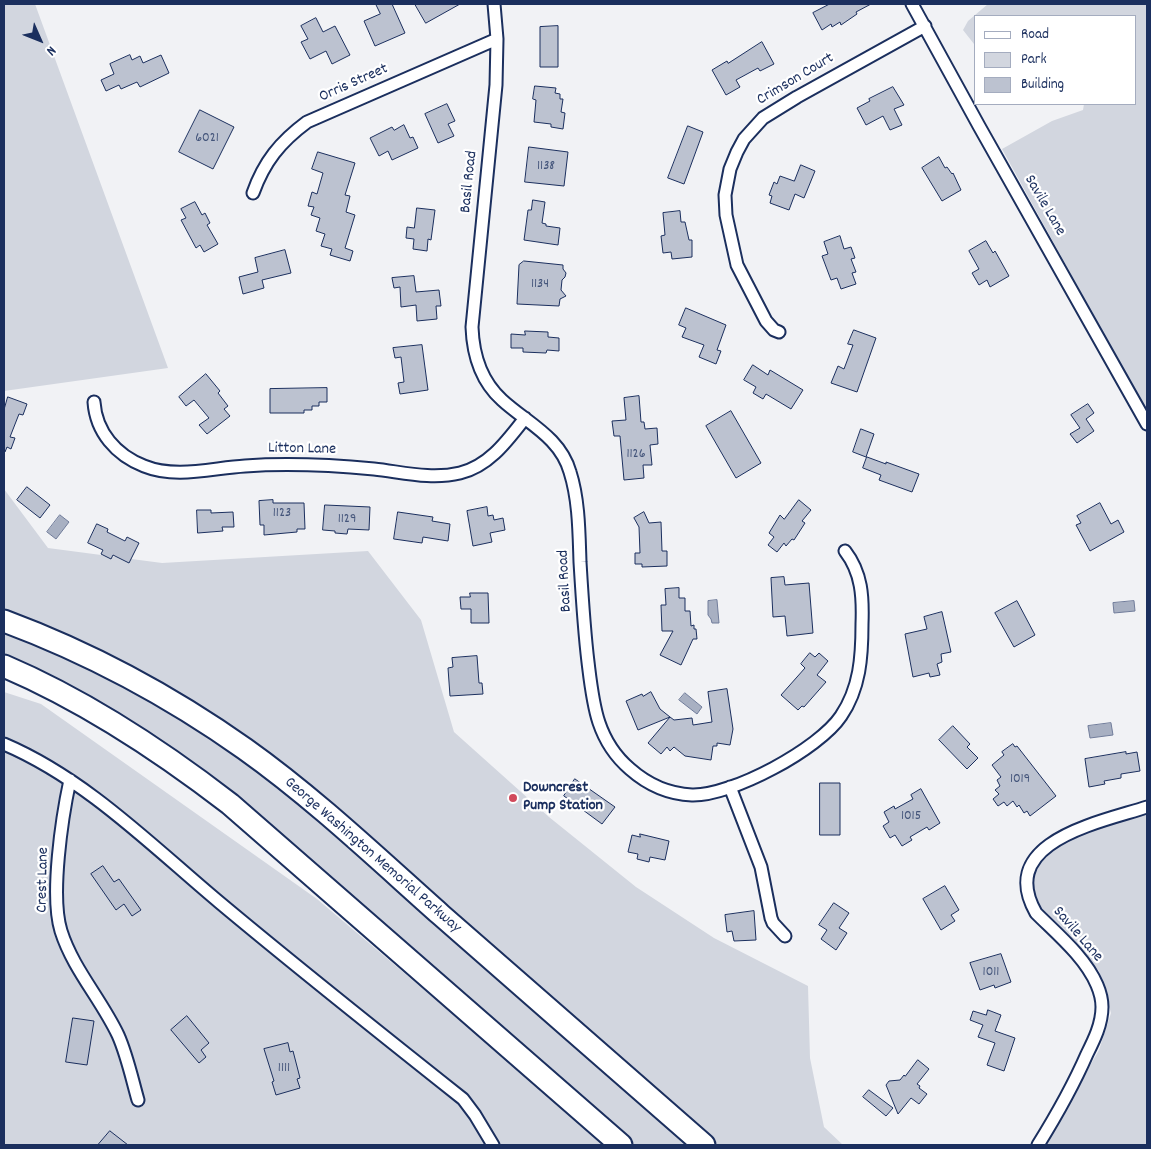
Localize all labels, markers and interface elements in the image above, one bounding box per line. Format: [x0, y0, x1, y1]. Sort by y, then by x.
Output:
north arrow [15, 15, 65, 65]
legend [974, 15, 1136, 105]
text: Road [1021, 24, 1049, 46]
text: N [41, 41, 60, 60]
text: Park [1021, 49, 1047, 71]
street label: Crimson Court [754, 50, 838, 110]
street label: Orris Street [317, 60, 391, 108]
text: Building [1021, 74, 1064, 96]
house number: 6021 [195, 131, 219, 147]
street label: Basil Road [457, 150, 483, 214]
house number: 1138 [537, 159, 555, 175]
street label: Savile Lane [1019, 172, 1069, 240]
house number: 1134 [531, 277, 549, 293]
street label: Litton Lane [268, 440, 336, 460]
house number: 1126 [626, 447, 646, 463]
house number: 1123 [273, 506, 291, 522]
house number: 1129 [338, 512, 356, 528]
street label: Basil Road [555, 549, 577, 613]
house number: 1019 [1010, 772, 1030, 788]
street label: George Washington Memorial Parkway [280, 774, 464, 938]
place label: Downcrest Pump Station [523, 779, 603, 817]
marker: Downcrest Pump Station [507, 792, 519, 804]
house number: 1015 [901, 809, 921, 825]
street label: Crest Lane [34, 847, 54, 913]
street label: Savile Lane [1048, 903, 1106, 967]
house number: 1011 [983, 965, 999, 981]
house number: 1111 [278, 1061, 290, 1077]

